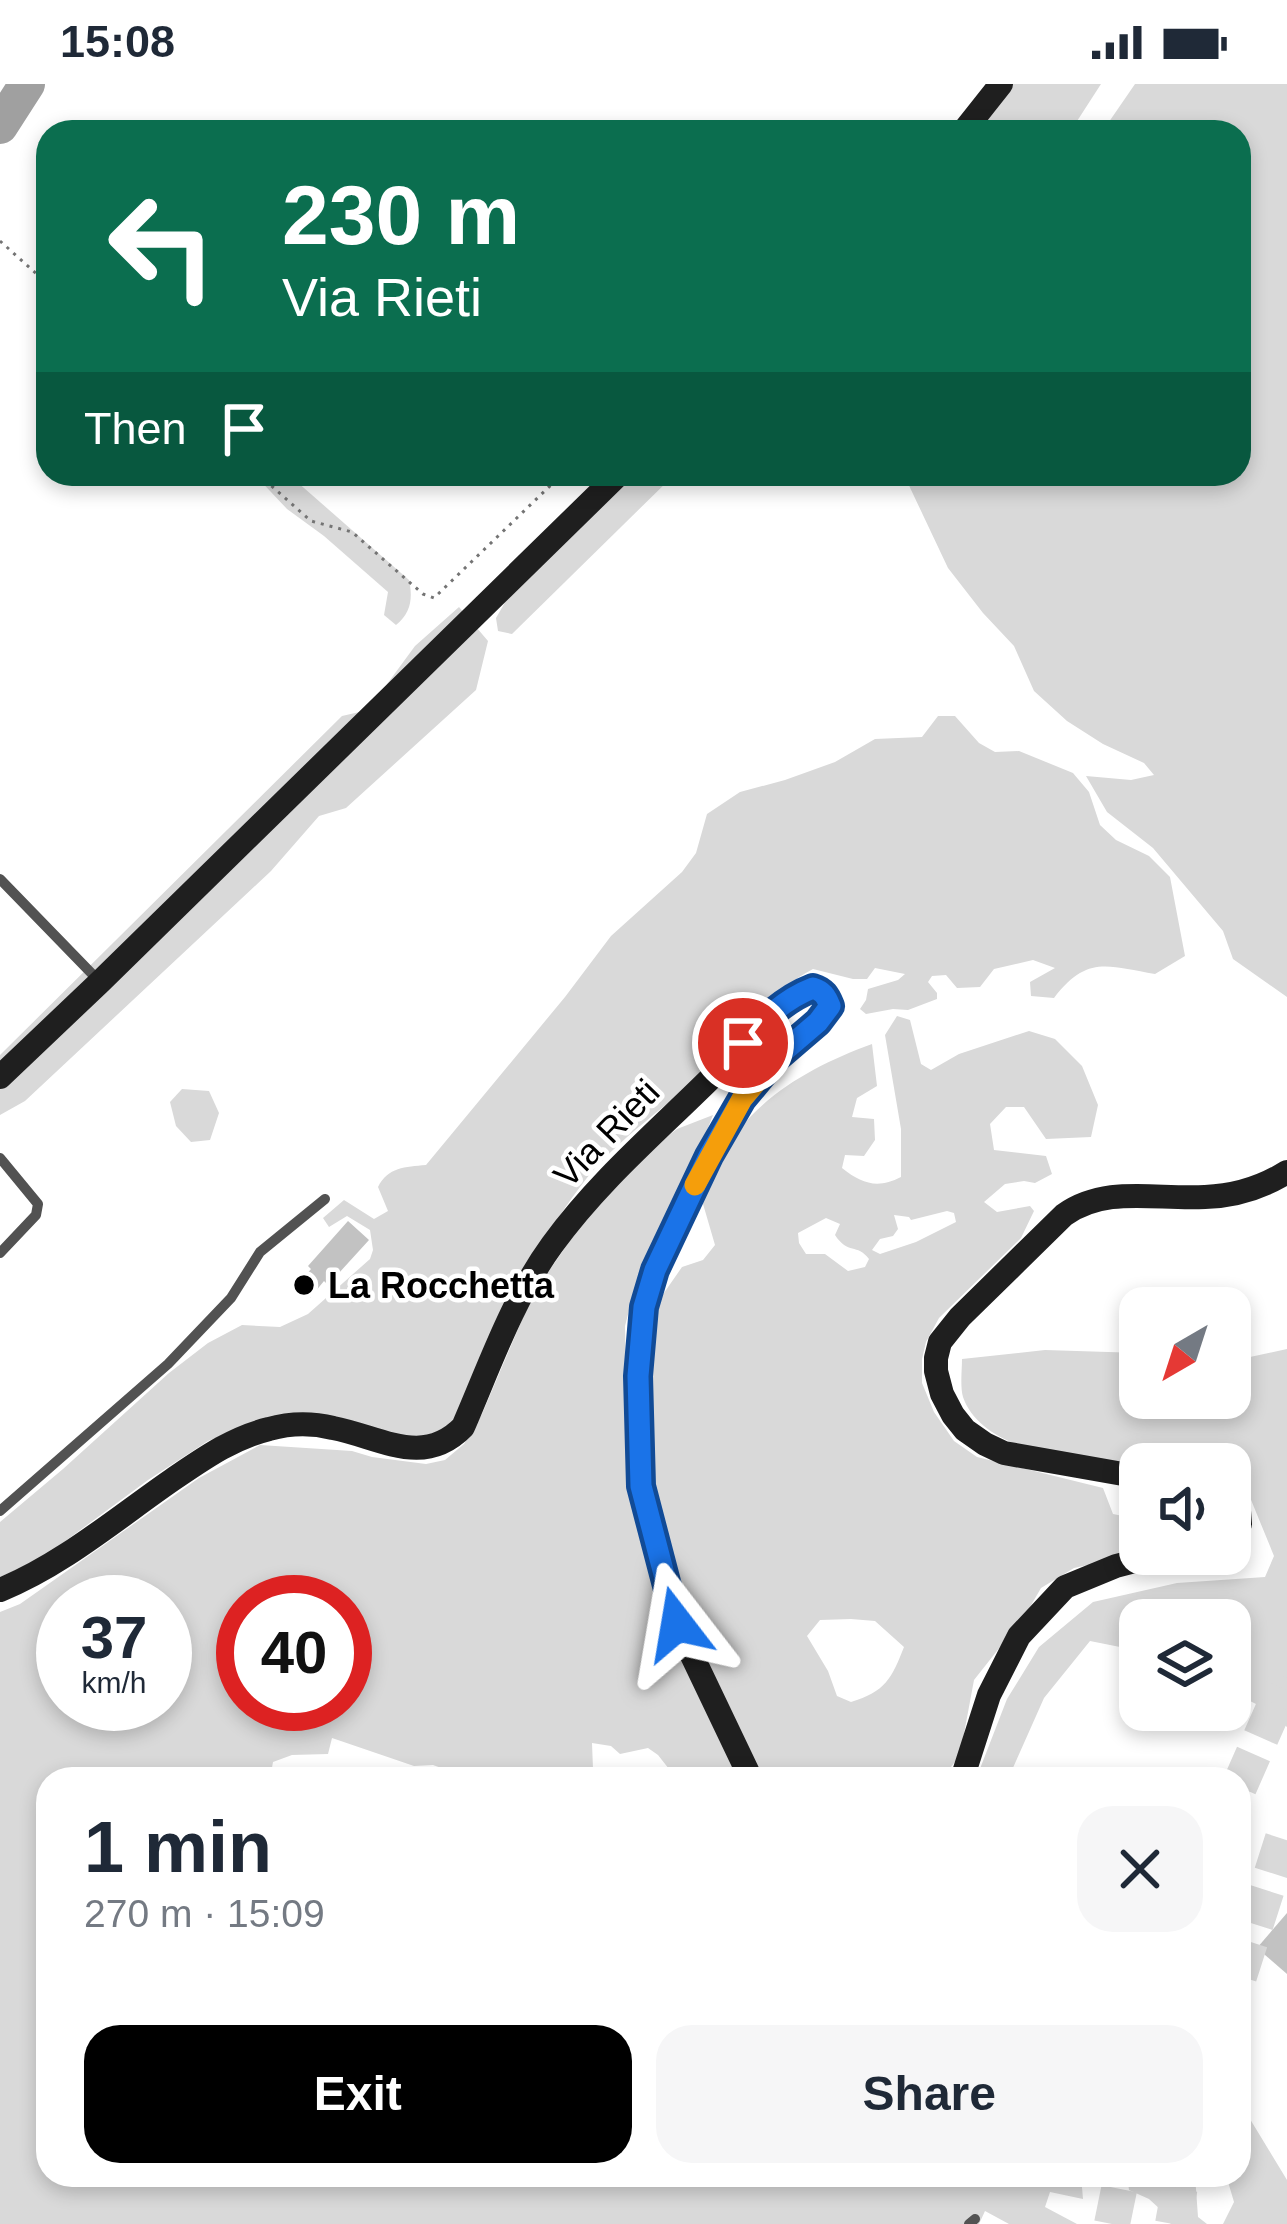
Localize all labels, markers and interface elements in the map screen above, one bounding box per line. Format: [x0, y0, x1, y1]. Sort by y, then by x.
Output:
text: 15:08 [60, 16, 175, 67]
icon: left [84, 168, 240, 324]
text: 230 m [282, 168, 520, 262]
text: Via Rieti [282, 267, 482, 327]
icon: arrive [211, 396, 277, 462]
text: Then [84, 403, 187, 454]
pin [692, 992, 794, 1094]
icon: arrive [710, 1010, 776, 1076]
street label: Via Rieti [545, 1071, 667, 1196]
place label: La Rocchetta [328, 1265, 555, 1306]
marker: La Rocchetta [291, 1272, 317, 1298]
north arrow [1119, 1287, 1251, 1419]
map controls [1119, 1287, 1251, 1731]
button: sound [1119, 1443, 1251, 1575]
position arrow [614, 1561, 740, 1687]
speed limit sign: 40 [216, 1575, 372, 1731]
button: layers [1119, 1599, 1251, 1731]
text: 37 [81, 1604, 147, 1671]
text: km/h [81, 1666, 147, 1699]
button: close [1077, 1806, 1203, 1932]
text: 1 min [84, 1807, 272, 1887]
text: 270 m · 15:09 [84, 1892, 325, 1935]
button: Exit [84, 2025, 632, 2163]
button: Share [656, 2025, 1203, 2163]

